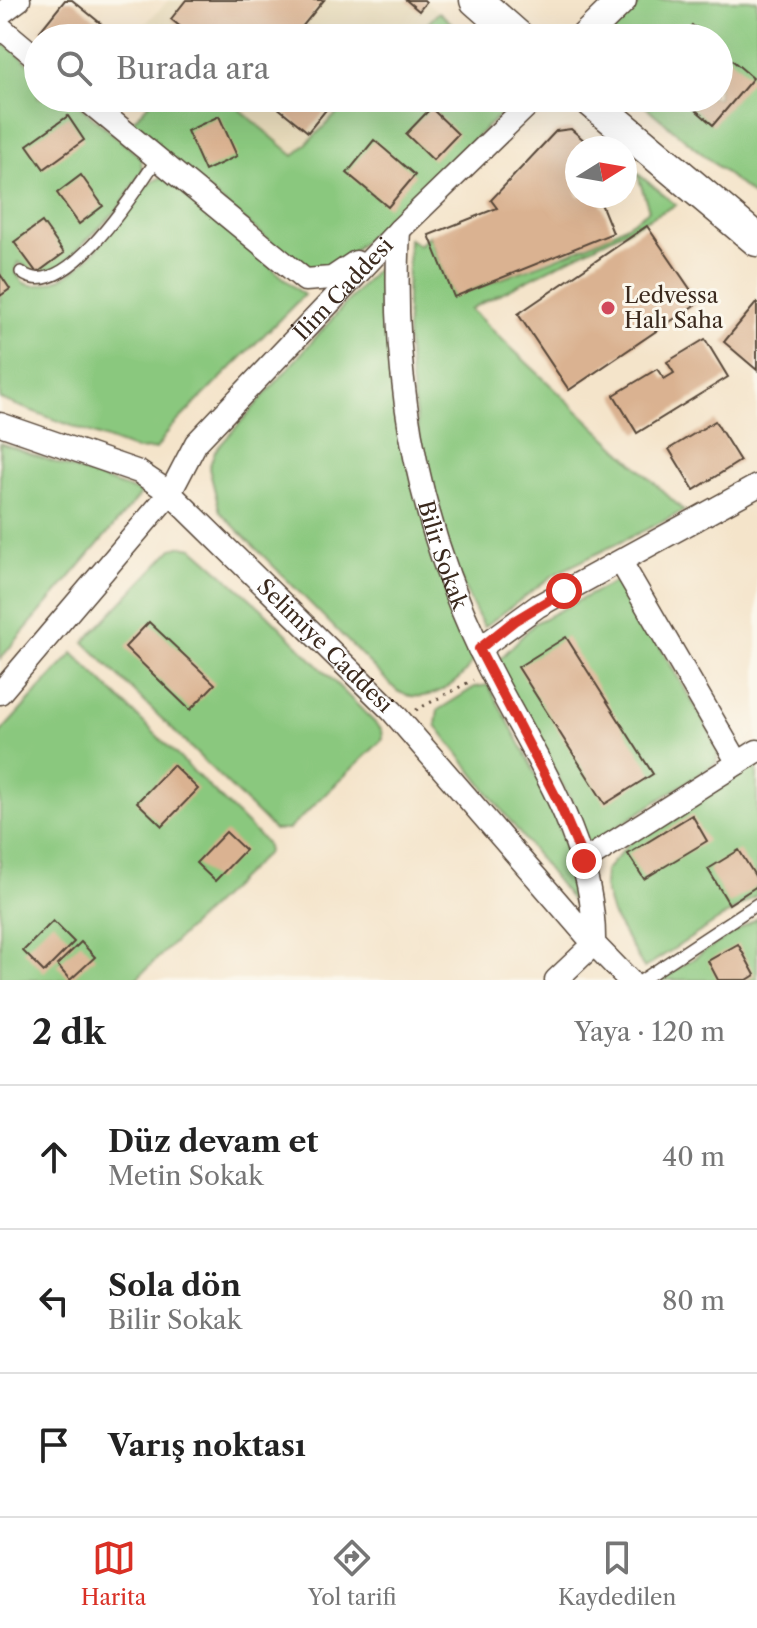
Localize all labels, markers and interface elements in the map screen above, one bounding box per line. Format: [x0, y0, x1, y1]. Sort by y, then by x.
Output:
search box [24, 24, 733, 112]
icon: search [52, 46, 96, 90]
text: Burada ara [116, 50, 270, 87]
north arrow [565, 136, 637, 208]
street label: İlim Caddesi [288, 231, 399, 346]
place label: Ledvessa Halı Saha [624, 282, 724, 334]
marker: Ledvessa Halı Saha [599, 299, 617, 317]
street label: Bilir Sokak [412, 497, 474, 615]
street label: Selimiye Caddesi [252, 573, 399, 718]
route start [546, 573, 582, 609]
route end [566, 843, 602, 879]
text: 2 dk [32, 1011, 106, 1053]
text: Yaya · 120 m [574, 1016, 725, 1048]
text: Düz devam et [108, 1123, 318, 1160]
icon: ahead [32, 1135, 76, 1179]
text: 40 m [662, 1141, 725, 1173]
text: Metin Sokak [108, 1160, 263, 1192]
text: Sola dön [108, 1267, 241, 1304]
icon: left [32, 1279, 76, 1323]
text: 80 m [662, 1285, 725, 1317]
text: Bilir Sokak [108, 1304, 242, 1336]
icon: arrive [32, 1423, 76, 1467]
text: Varış noktası [108, 1427, 306, 1464]
tab: Harita [81, 1536, 146, 1611]
tab: Yol tarifi [308, 1536, 396, 1611]
tab: Kaydedilen [558, 1536, 676, 1611]

